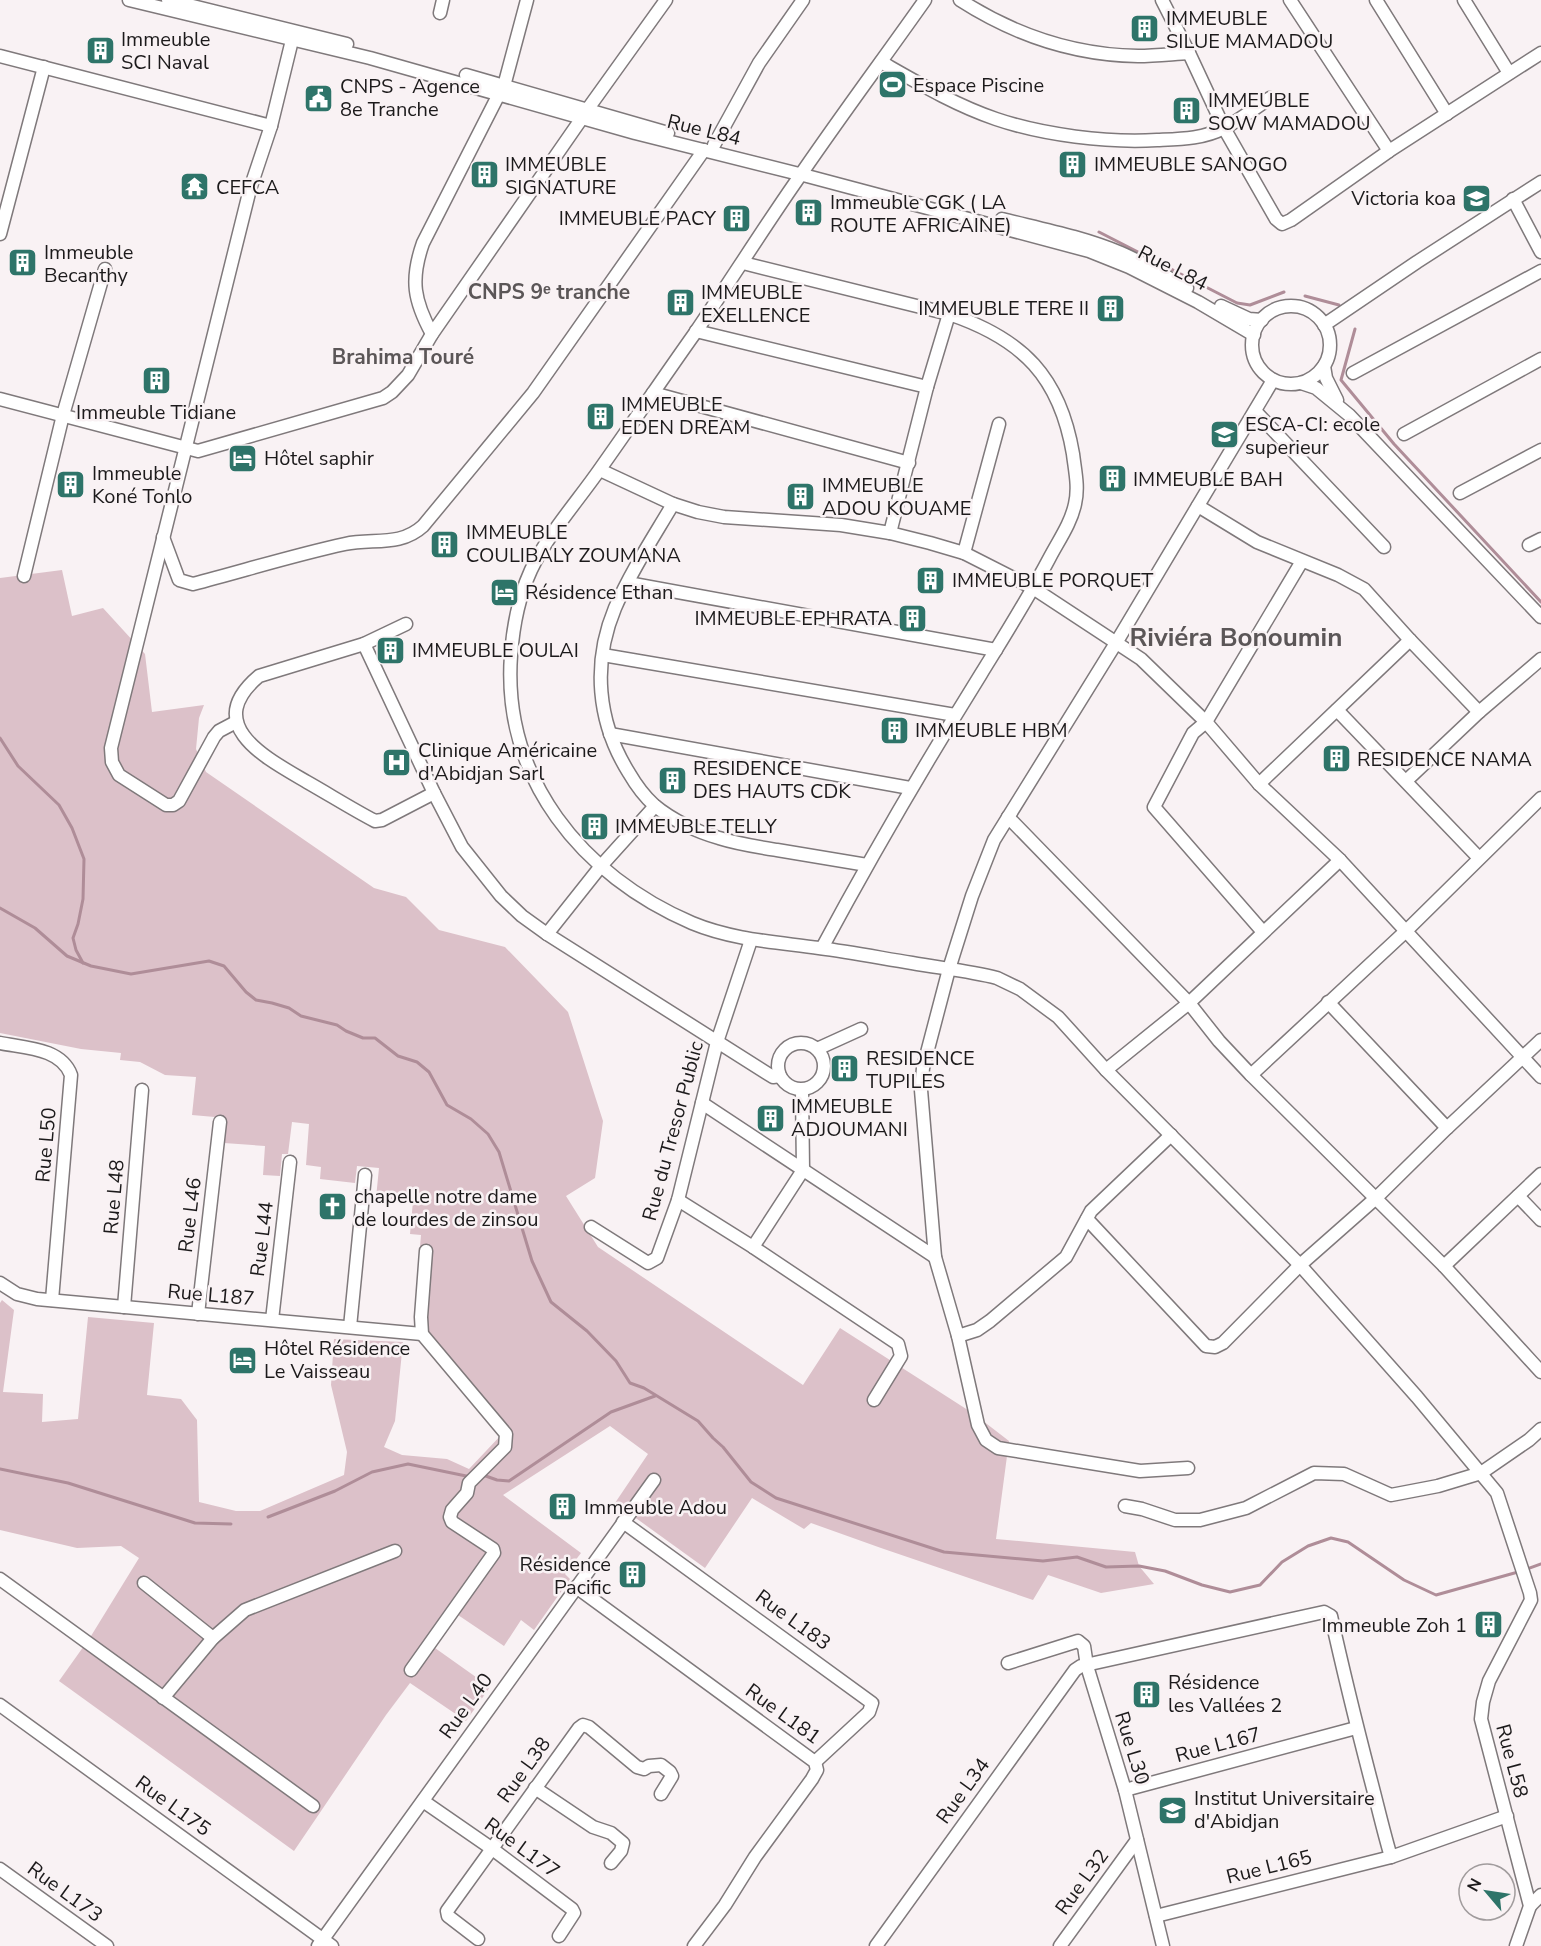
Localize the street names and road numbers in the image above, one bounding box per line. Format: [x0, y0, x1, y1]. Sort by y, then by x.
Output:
street label: Rue L84 [664, 108, 744, 152]
street label: Rue L84 [1133, 239, 1213, 297]
street label: Rue du Tresor Public [636, 1038, 710, 1224]
street label: Rue L50 [29, 1106, 63, 1184]
street label: Rue L48 [97, 1158, 131, 1236]
street label: Rue L46 [172, 1176, 208, 1254]
street label: Rue L44 [244, 1200, 280, 1278]
street label: Rue L187 [166, 1278, 256, 1312]
street label: Rue L183 [750, 1583, 836, 1657]
street label: Rue L40 [433, 1668, 499, 1744]
street label: Rue L181 [740, 1677, 826, 1751]
street label: Rue L30 [1108, 1708, 1156, 1788]
street label: Rue L167 [1172, 1721, 1264, 1769]
street label: Rue L58 [1489, 1721, 1535, 1801]
street label: Rue L38 [491, 1732, 557, 1808]
street label: Rue L34 [930, 1753, 996, 1829]
street label: Rue L175 [130, 1769, 216, 1843]
street label: Rue L177 [479, 1811, 565, 1885]
street label: Rue L165 [1223, 1843, 1315, 1891]
street label: Rue L32 [1049, 1844, 1115, 1920]
street label: Rue L173 [22, 1855, 108, 1929]

